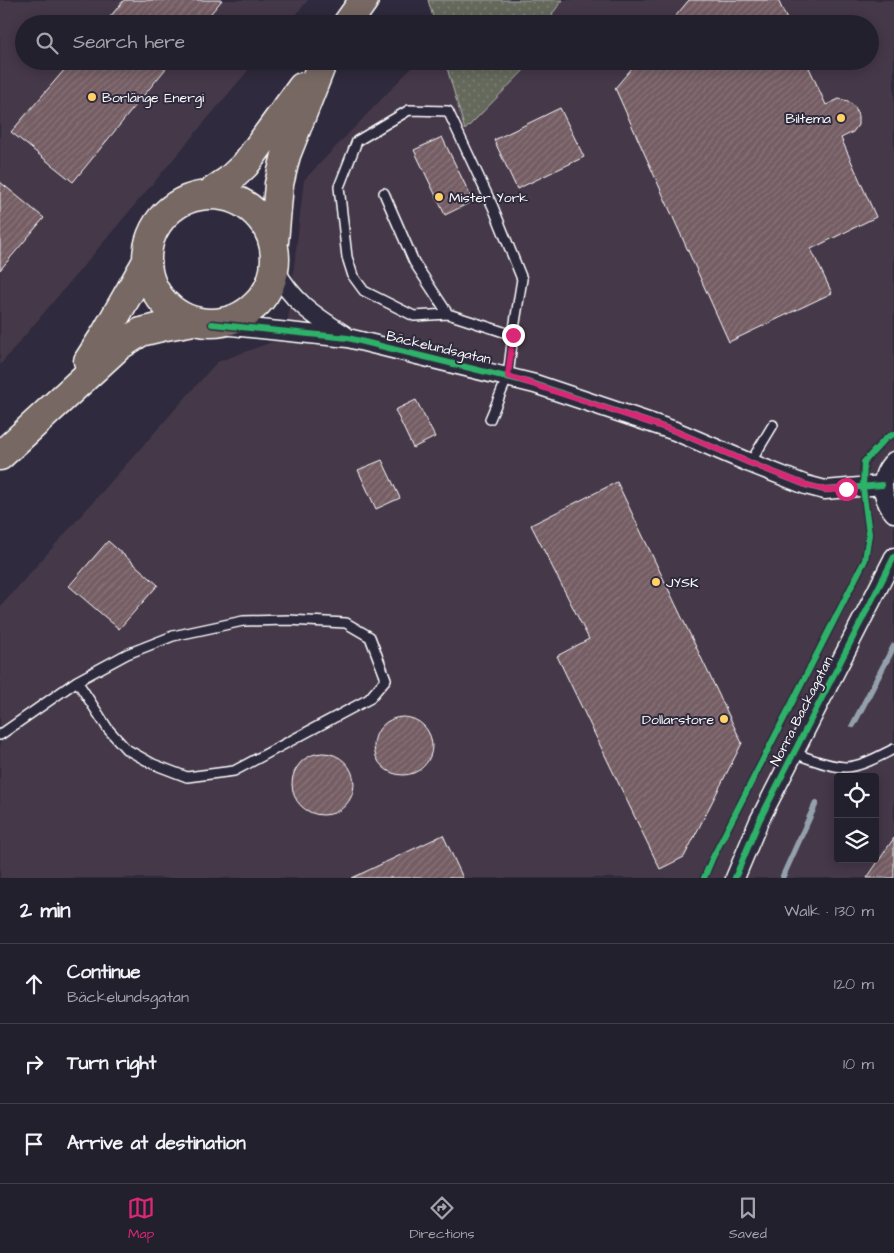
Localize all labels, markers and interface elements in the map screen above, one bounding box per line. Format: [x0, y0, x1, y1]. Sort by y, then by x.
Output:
search box [15, 15, 879, 70]
icon: search [33, 29, 61, 57]
text: Search here [73, 29, 185, 56]
place label: Borlänge Energi [102, 88, 204, 108]
marker: Borlänge Energi [86, 91, 98, 103]
place label: Biltema [785, 109, 831, 129]
marker: Biltema [835, 112, 847, 124]
place label: Mister York [449, 188, 528, 208]
marker: Mister York [433, 191, 445, 203]
route end [502, 324, 525, 347]
street label: Bäckelundsgatan [385, 326, 493, 370]
route start [835, 478, 858, 501]
place label: JYSK [666, 573, 699, 593]
marker: JYSK [650, 576, 662, 588]
street label: Norra Backagatan [766, 653, 838, 770]
place label: Dollarstore [642, 710, 714, 730]
marker: Dollarstore [718, 713, 730, 725]
map controls [834, 773, 879, 863]
button: locate [834, 773, 879, 818]
button: layers [834, 818, 879, 863]
text: 2 min [20, 896, 70, 925]
text: Walk · 130 m [784, 900, 874, 922]
text: Continue [67, 959, 141, 986]
icon: ahead [20, 970, 48, 998]
text: 120 m [834, 973, 874, 995]
text: Bäckelundsgatan [67, 986, 189, 1008]
icon: right [20, 1050, 48, 1078]
text: Turn right [67, 1050, 156, 1077]
text: 10 m [843, 1053, 874, 1075]
icon: arrive [20, 1130, 48, 1158]
text: Arrive at destination [67, 1130, 246, 1157]
tab: Map [127, 1194, 155, 1244]
tab: Directions [409, 1194, 474, 1244]
tab: Saved [729, 1194, 767, 1244]

